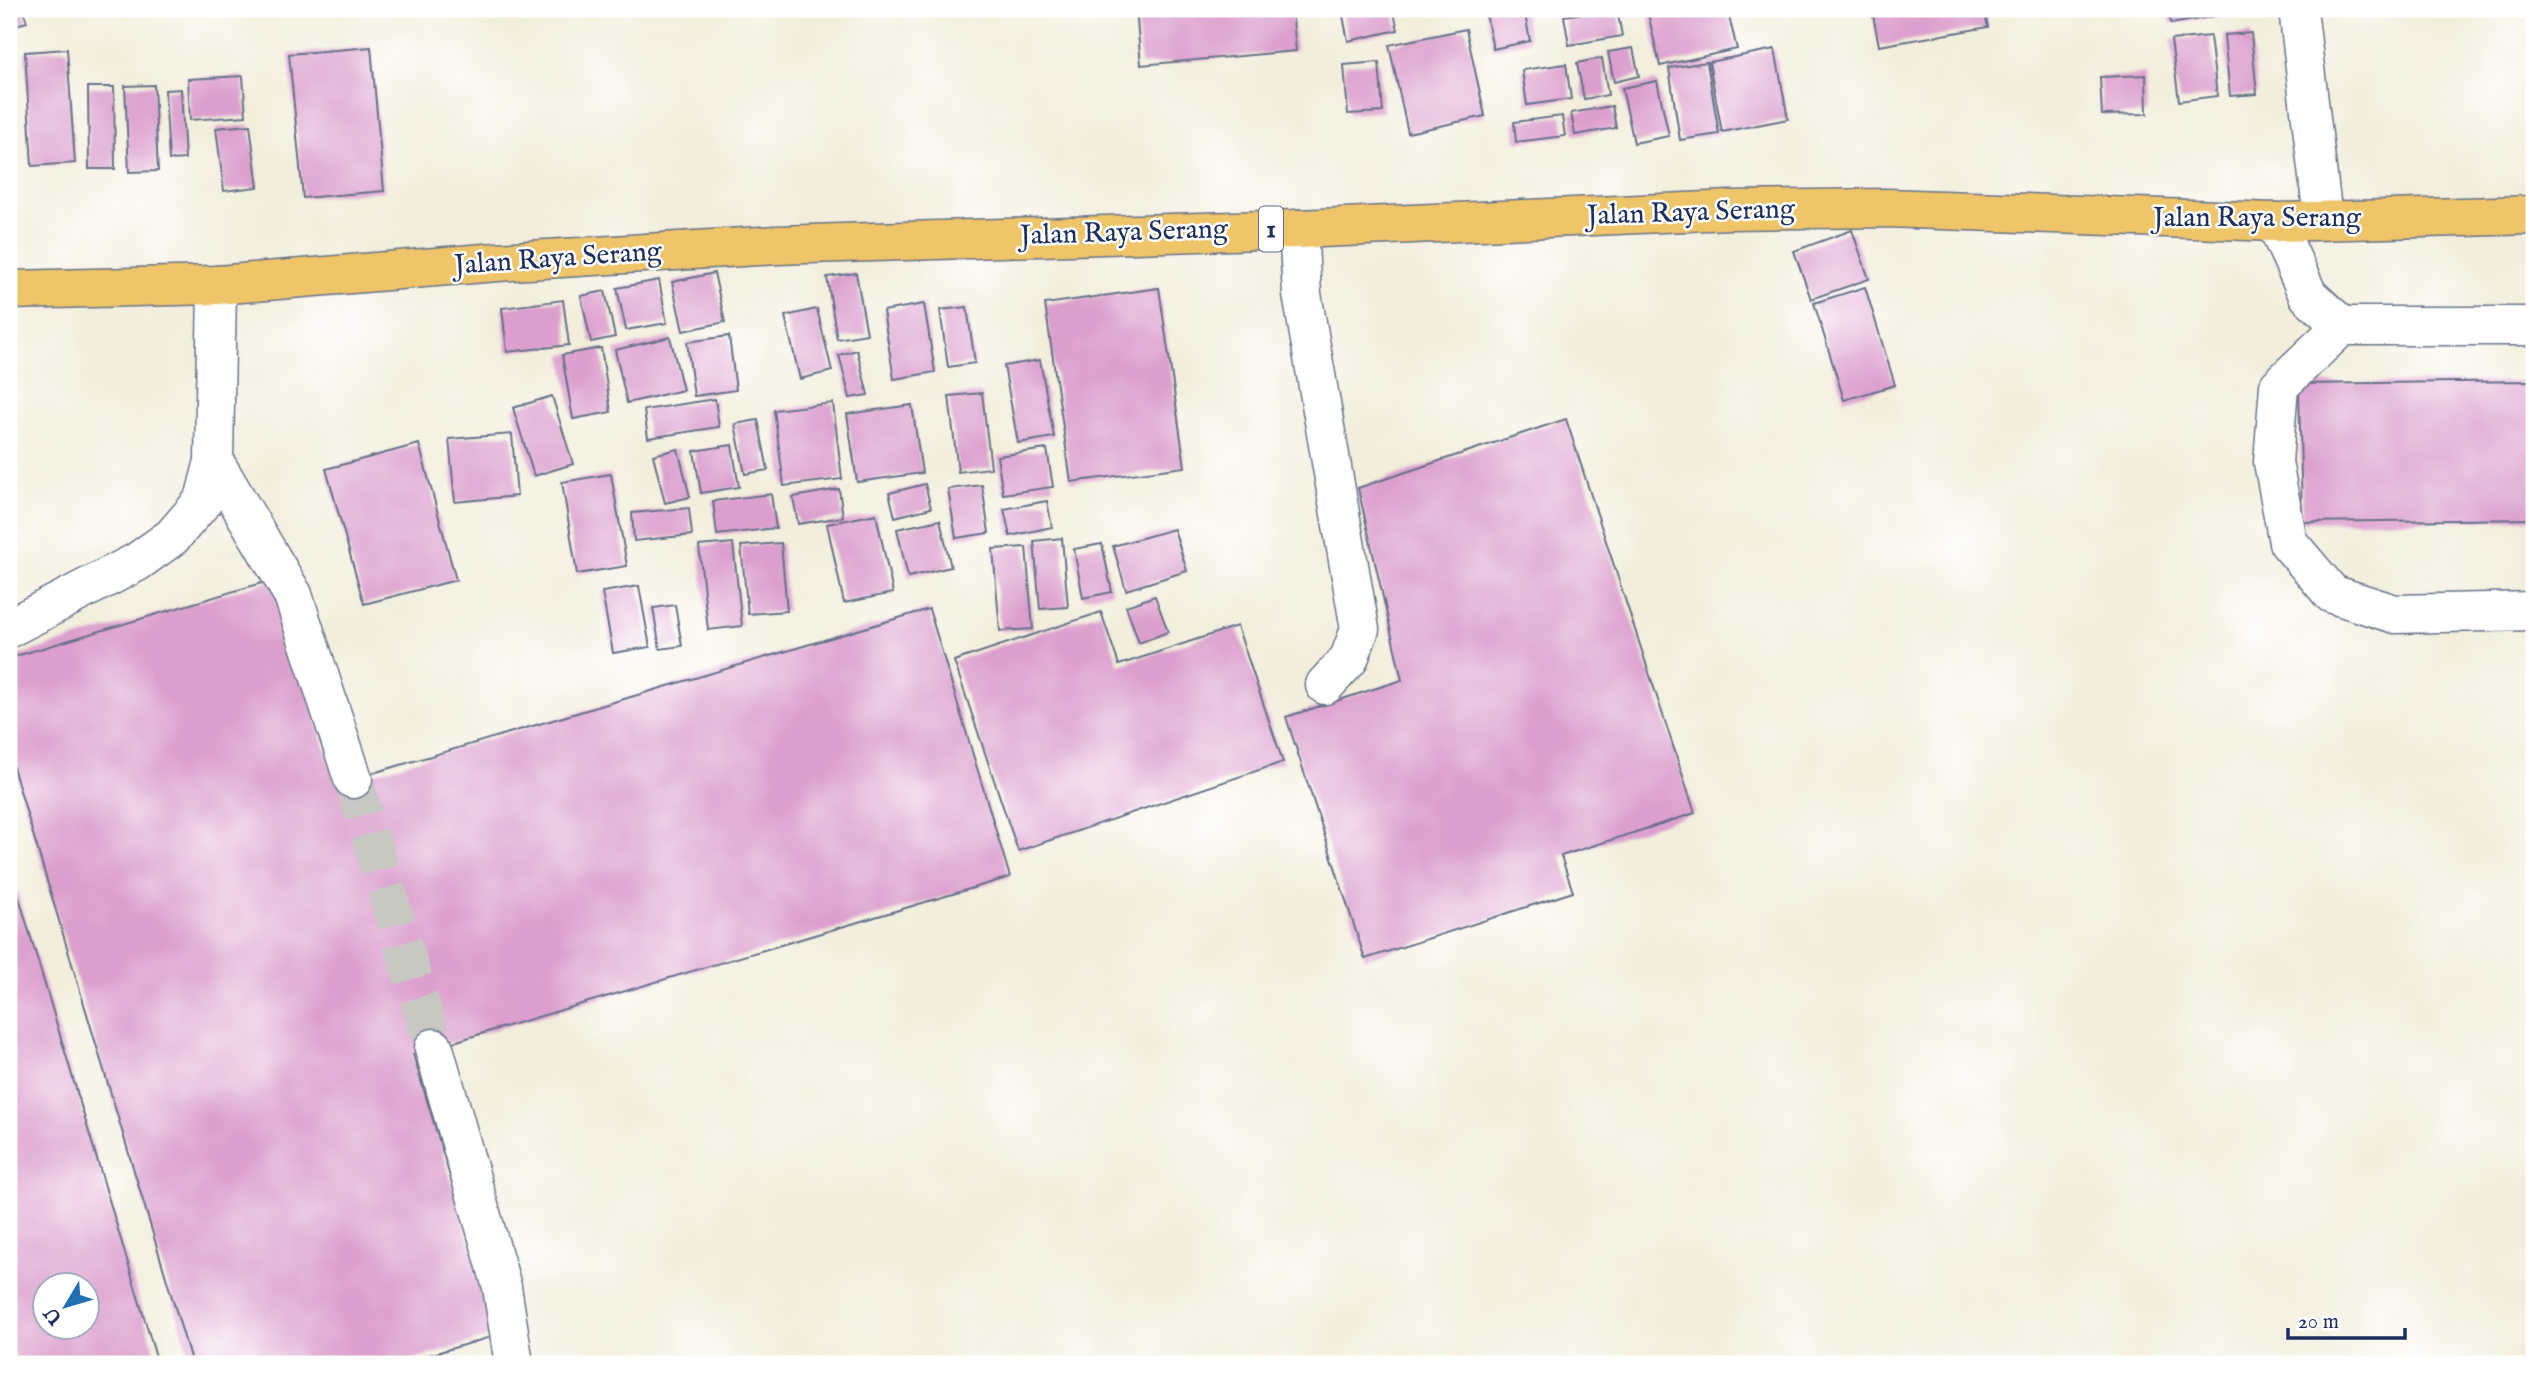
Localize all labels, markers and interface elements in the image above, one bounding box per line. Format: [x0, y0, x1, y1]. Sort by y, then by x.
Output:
street label: Jalan Raya Serang [1583, 192, 1796, 234]
street label: Jalan Raya Serang [2150, 201, 2362, 236]
road number: 1 [1259, 206, 1283, 252]
street label: Jalan Raya Serang [1016, 212, 1229, 254]
street label: Jalan Raya Serang [450, 234, 664, 284]
north arrow [32, 1272, 102, 1342]
scale bar [2288, 1296, 2405, 1340]
text: U [39, 1301, 69, 1330]
text: 20 m [2298, 1309, 2339, 1336]

